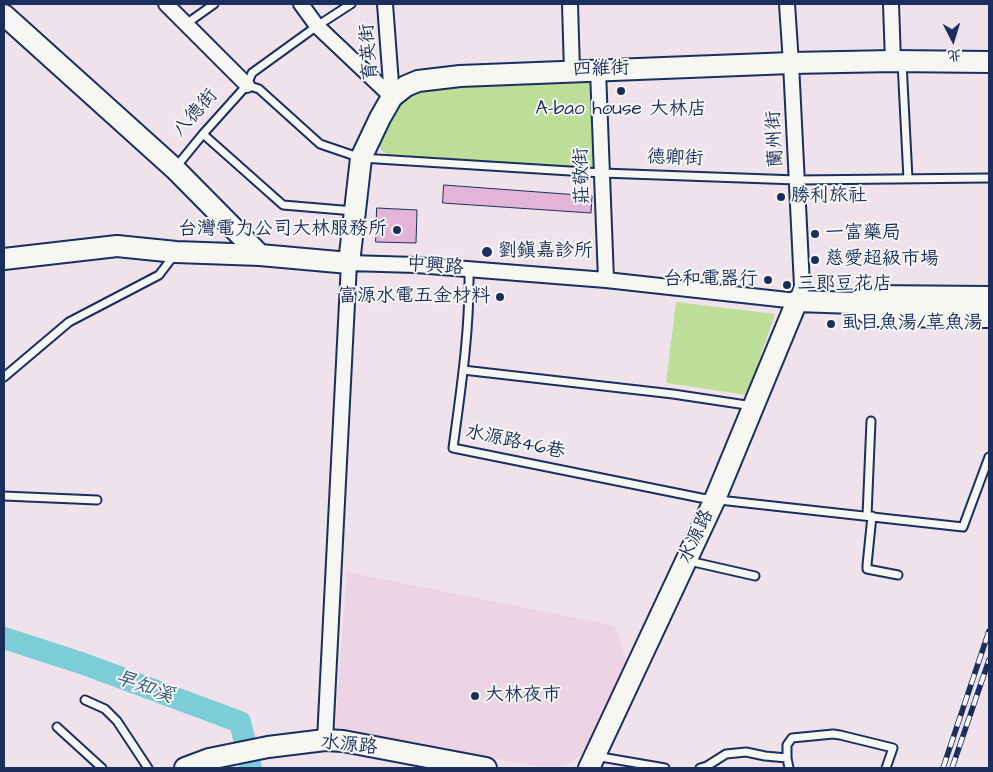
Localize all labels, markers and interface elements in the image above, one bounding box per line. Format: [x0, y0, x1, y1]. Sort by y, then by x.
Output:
north arrow [928, 15, 978, 65]
street label: 育英街 [357, 23, 383, 81]
text: 北 [946, 44, 962, 66]
street label: 四維街 [572, 58, 630, 82]
street label: 八德街 [169, 85, 223, 143]
marker: A-bao house 大林店 [615, 85, 627, 97]
place label: A-bao house 大林店 [536, 99, 706, 121]
street label: 蘭州街 [763, 110, 789, 168]
street label: 莊敬街 [571, 147, 595, 205]
street label: 德卿街 [646, 147, 704, 171]
place label: 勝利旅社 [791, 186, 867, 208]
marker: 勝利旅社 [775, 191, 787, 203]
place label: 台灣電力公司大林服務所 [178, 219, 387, 241]
place label: 一富藥局 [825, 223, 901, 245]
marker: 台灣電力公司大林服務所 [391, 224, 403, 236]
marker: 一富藥局 [809, 228, 821, 240]
place label: 劉鎮嘉診所 [498, 241, 593, 263]
marker: 劉鎮嘉診所 [480, 245, 494, 259]
place label: 慈愛超級市場 [825, 249, 939, 271]
street label: 中興路 [406, 254, 464, 280]
marker: 慈愛超級市場 [809, 254, 821, 266]
place label: 台和電器行 [663, 269, 758, 291]
marker: 台和電器行 [762, 274, 774, 286]
place label: 三郎豆花店 [797, 274, 892, 296]
marker: 三郎豆花店 [781, 279, 793, 291]
place label: 富源水電五金材料 [338, 286, 490, 308]
marker: 富源水電五金材料 [494, 291, 506, 303]
place label: 虱目魚湯/草魚湯 [841, 313, 983, 335]
marker: 虱目魚湯/草魚湯 [825, 318, 837, 330]
street label: 水源路46巷 [463, 421, 567, 465]
street label: 水源路 [675, 506, 719, 568]
water label: 早知溪 [112, 666, 176, 710]
place label: 大林夜市 [485, 685, 561, 707]
marker: 大林夜市 [469, 690, 481, 702]
street label: 水源路 [319, 732, 379, 760]

